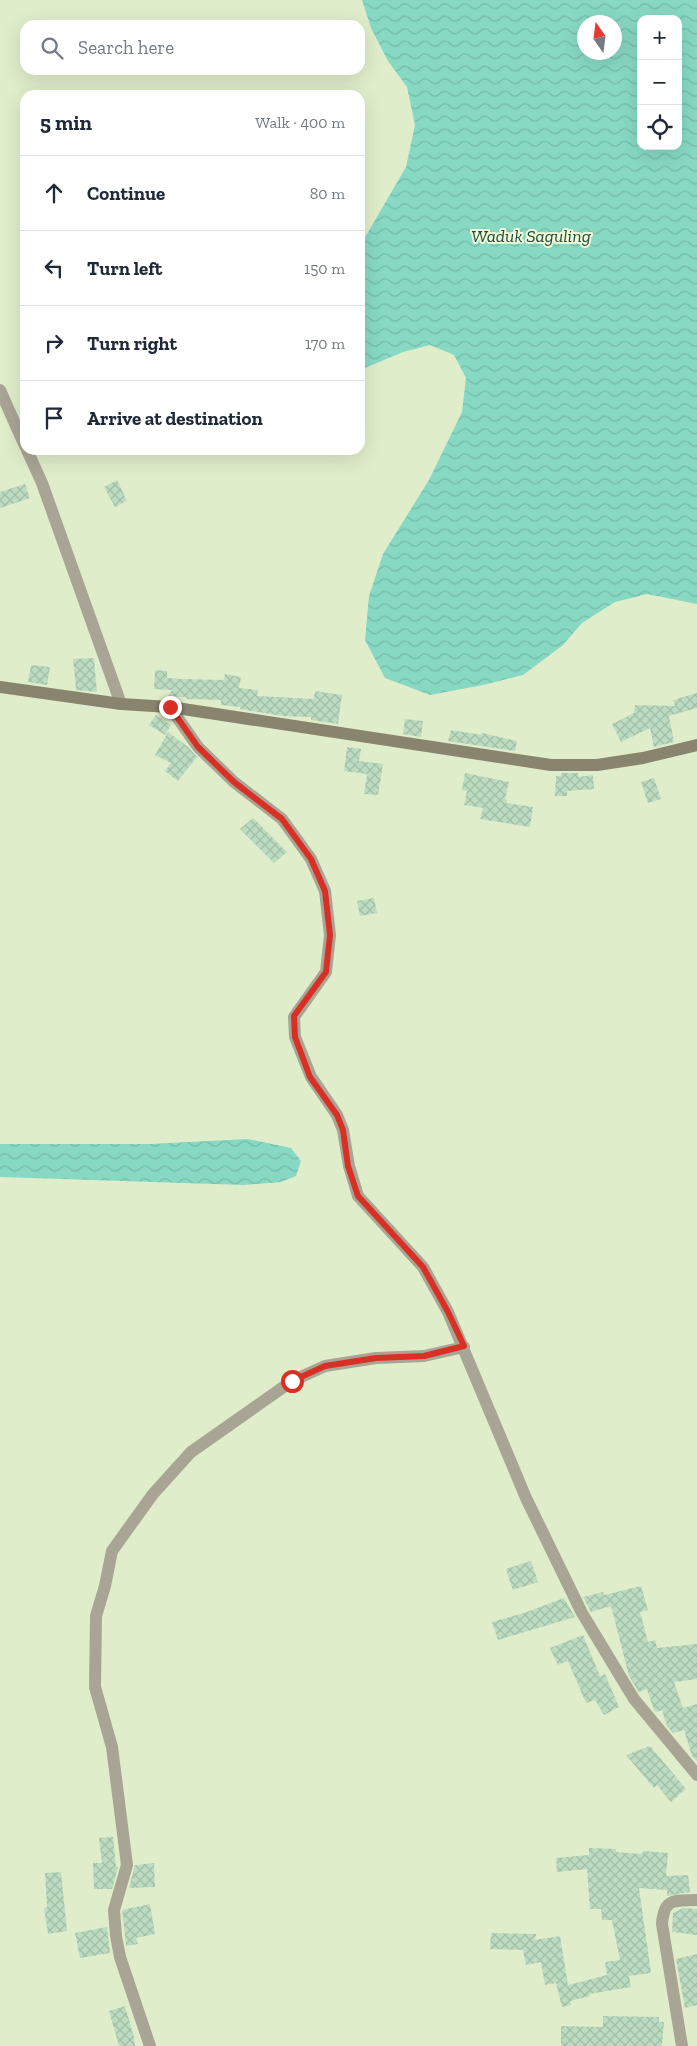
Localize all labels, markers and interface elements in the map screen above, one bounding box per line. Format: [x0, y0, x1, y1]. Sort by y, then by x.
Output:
north arrow [577, 15, 622, 60]
map controls [637, 15, 682, 150]
button: + [637, 15, 682, 60]
search box [20, 20, 365, 75]
icon: search [38, 34, 66, 62]
text: Search here [78, 36, 174, 59]
button: − [637, 60, 682, 105]
button: locate [637, 105, 682, 150]
text: 5 min [40, 110, 92, 135]
text: Walk · 400 m [255, 113, 345, 132]
icon: ahead [40, 179, 68, 207]
text: Continue [87, 182, 165, 205]
text: 80 m [310, 184, 345, 203]
water label: Waduk Saguling [471, 225, 592, 247]
icon: left [40, 254, 68, 282]
text: Turn left [87, 257, 162, 280]
text: 150 m [304, 259, 345, 278]
icon: right [40, 329, 68, 357]
text: Turn right [87, 332, 177, 355]
text: 170 m [305, 334, 345, 353]
icon: arrive [40, 404, 68, 432]
text: Arrive at destination [87, 407, 263, 430]
route end [159, 696, 182, 719]
route start [281, 1370, 304, 1393]

